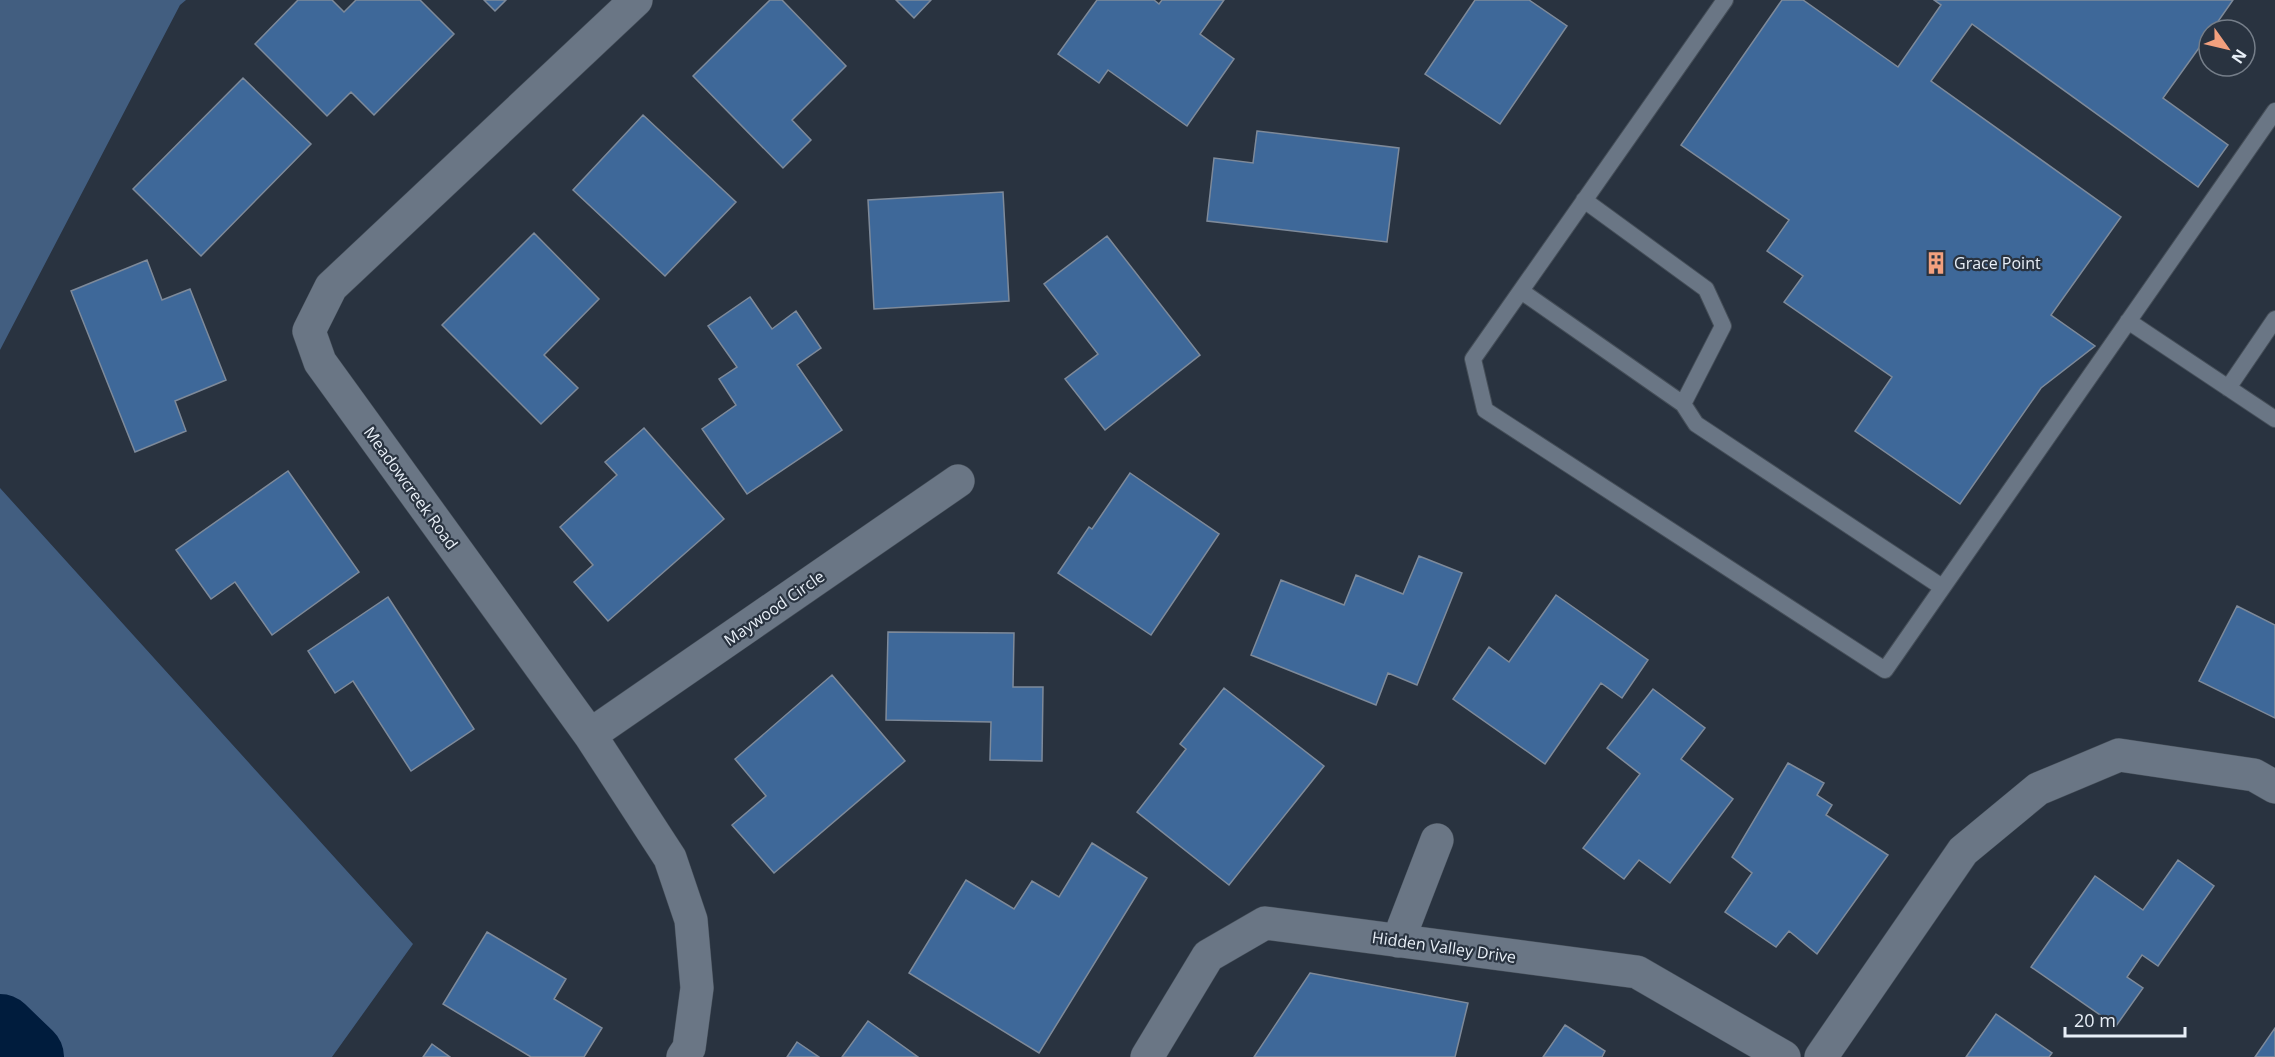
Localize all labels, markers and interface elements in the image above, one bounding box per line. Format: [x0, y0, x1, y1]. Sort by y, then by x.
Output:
north arrow [2197, 18, 2257, 78]
text: N [2227, 45, 2252, 68]
building icon: Grace Point [1923, 250, 1949, 276]
place label: Grace Point [1954, 252, 2041, 274]
street label: Meadowcreek Road [359, 422, 463, 554]
street label: Maywood Circle [719, 565, 829, 651]
street label: Hidden Valley Drive [1371, 926, 1517, 968]
scale bar [2065, 1000, 2185, 1038]
text: 20 m [2074, 1008, 2116, 1032]

